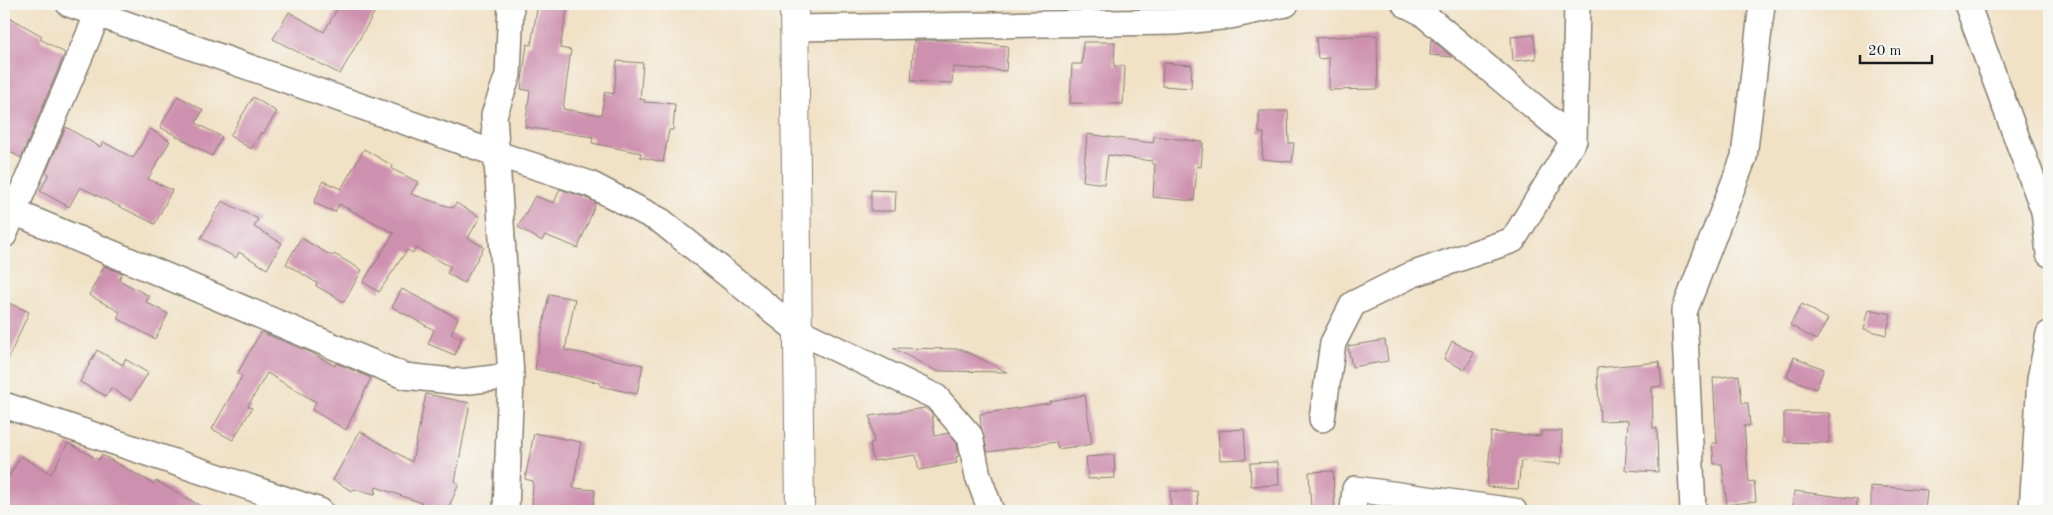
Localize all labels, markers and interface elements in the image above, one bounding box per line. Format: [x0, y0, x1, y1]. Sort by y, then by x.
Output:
scale bar [1860, 32, 1933, 64]
text: 20 m [1868, 44, 1902, 59]

